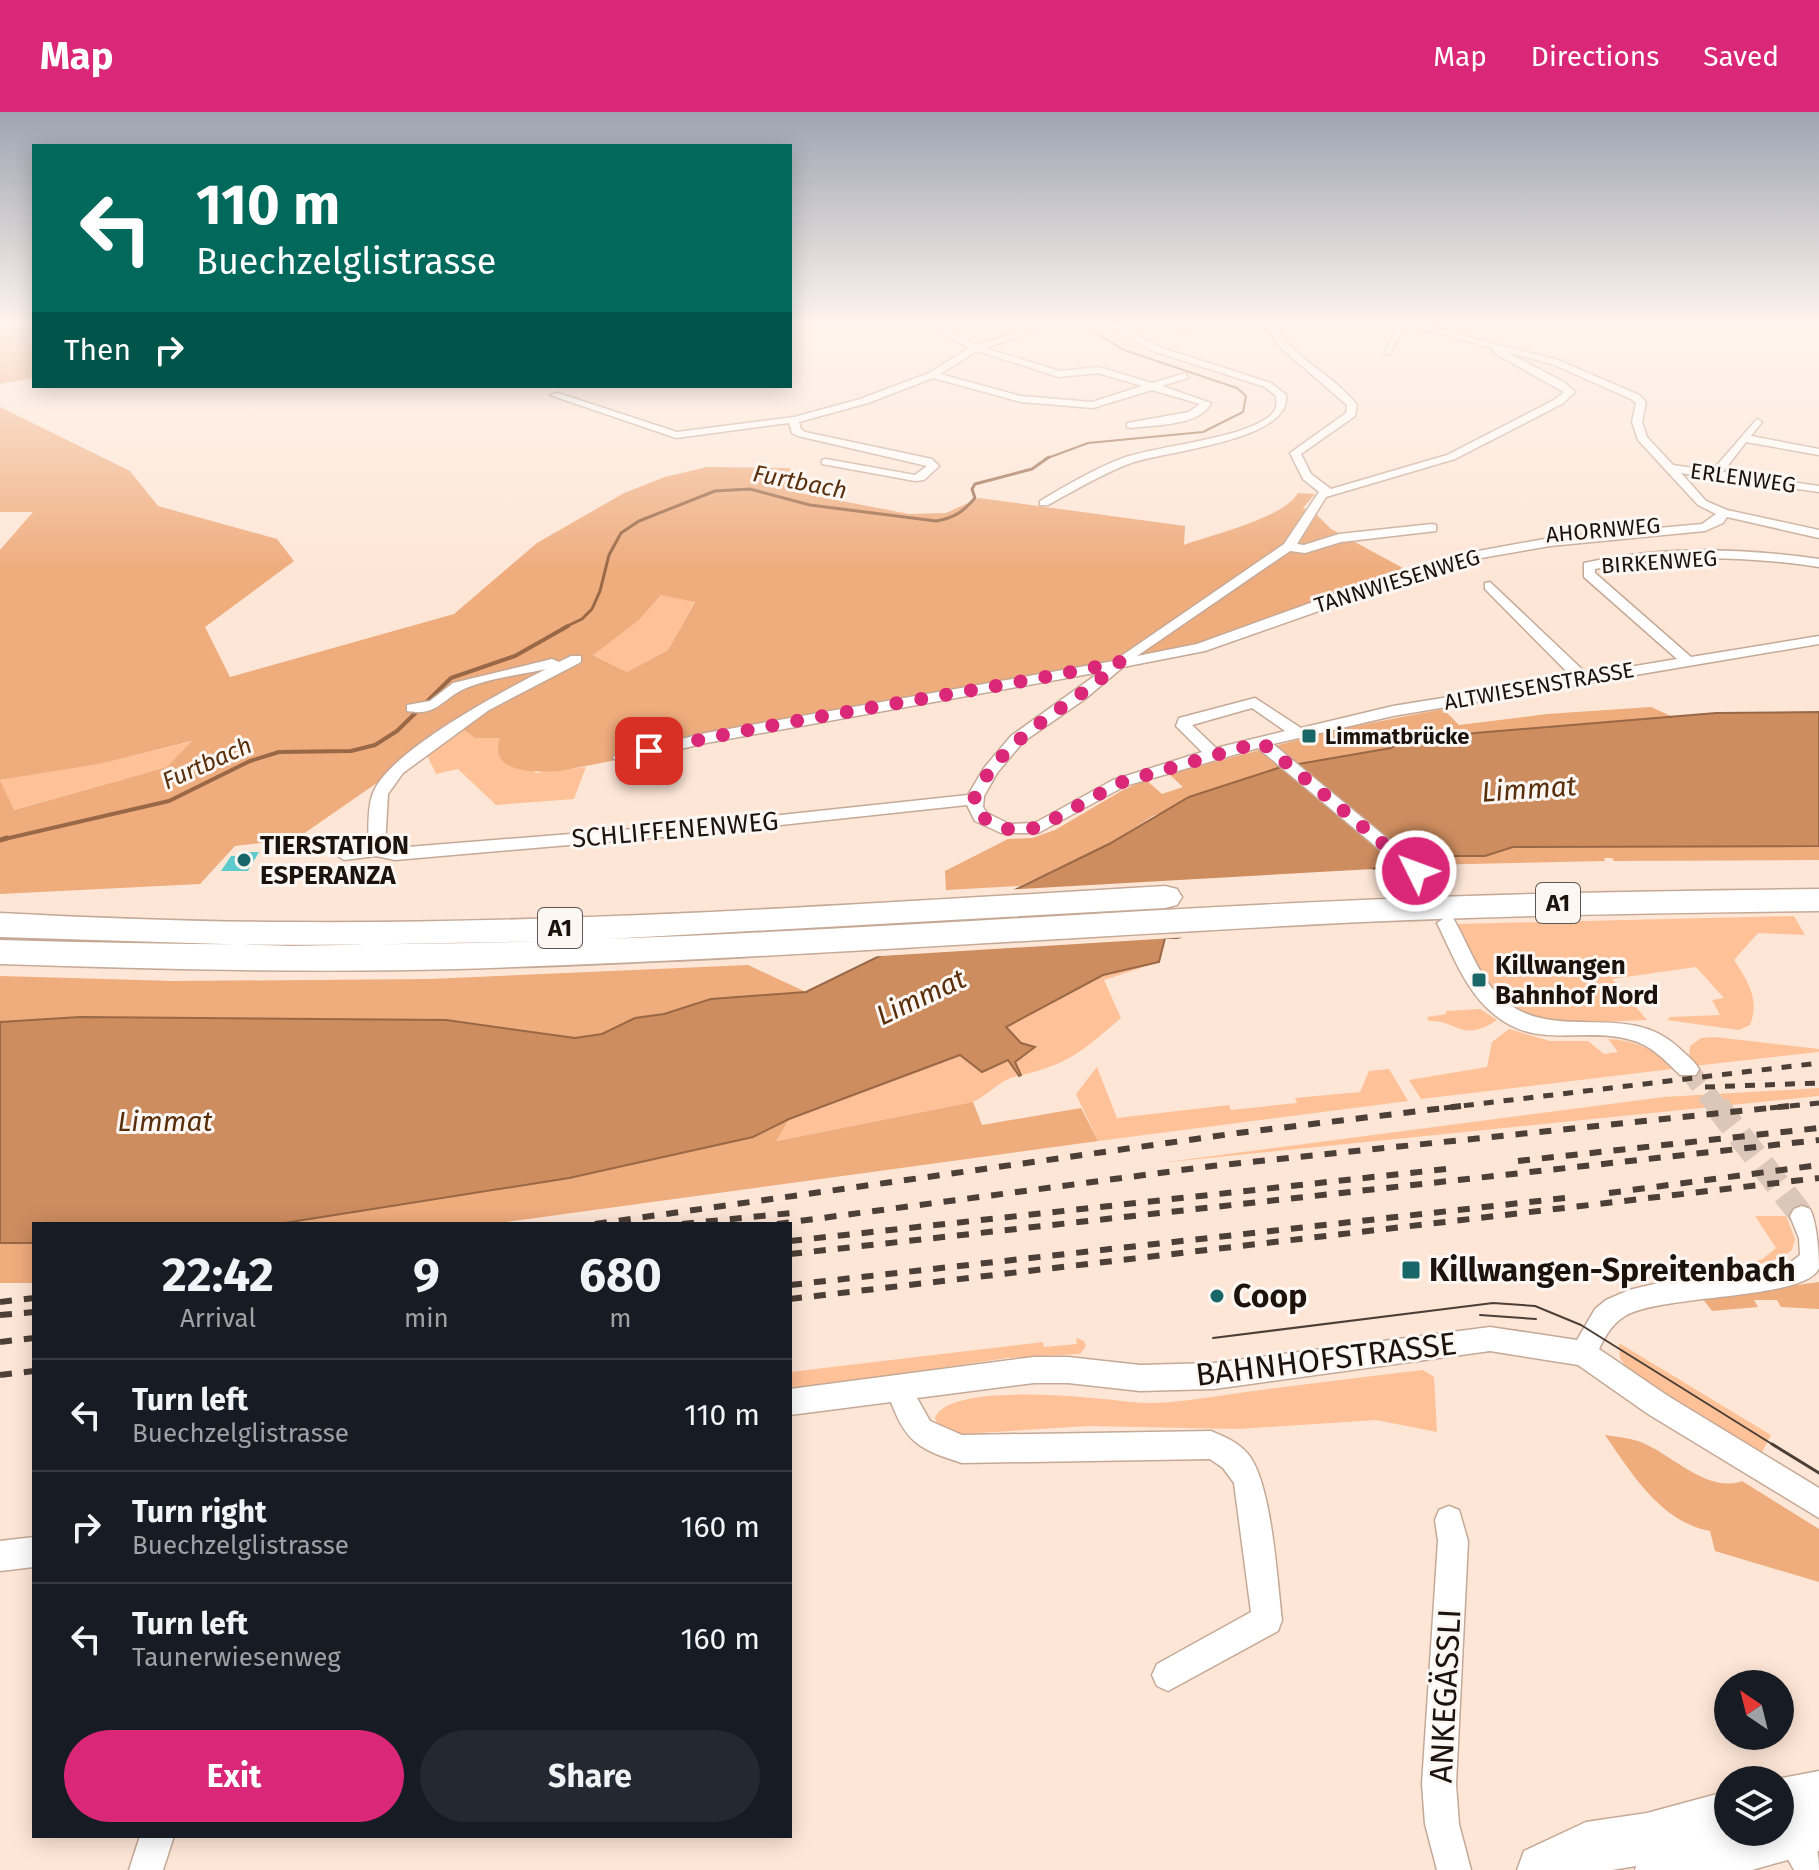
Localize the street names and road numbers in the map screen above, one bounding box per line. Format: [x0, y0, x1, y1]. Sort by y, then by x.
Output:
street label: ERLENWEG [1688, 457, 1798, 499]
street label: AHORNWEG [1545, 512, 1661, 548]
street label: TANNWIESENWEG [1311, 543, 1483, 619]
street label: BIRKENWEG [1600, 544, 1718, 580]
street label: ALTWIESENSTRASSE [1442, 656, 1636, 716]
street label: SCHLIFFENENWEG [570, 806, 780, 854]
road number: A1 [1536, 883, 1580, 923]
road number: A1 [538, 908, 582, 948]
street label: BAHNHOFSTRASSE [1193, 1324, 1459, 1394]
street label: ANKEGÄSSLI [1421, 1608, 1469, 1784]

